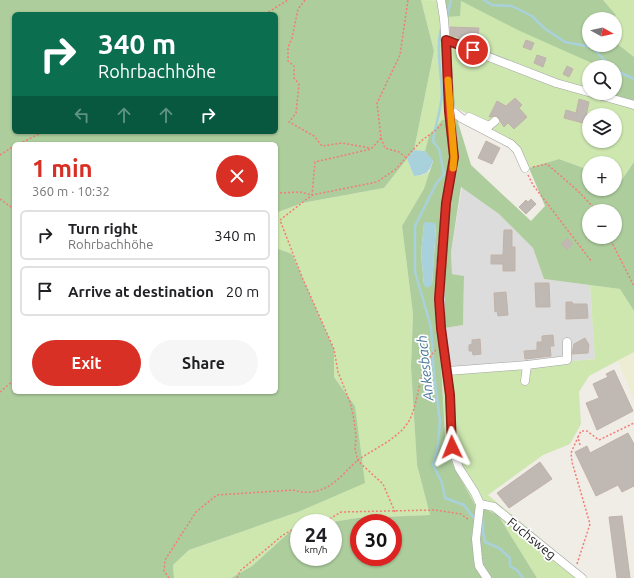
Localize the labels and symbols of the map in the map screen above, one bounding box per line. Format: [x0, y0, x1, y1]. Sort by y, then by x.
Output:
north arrow [582, 12, 622, 52]
pin [456, 33, 490, 67]
water label: Ankesbach [414, 334, 437, 403]
position arrow [431, 426, 473, 468]
speed limit sign: 30 [350, 514, 402, 566]
street label: Fuchsweg [505, 514, 559, 562]

